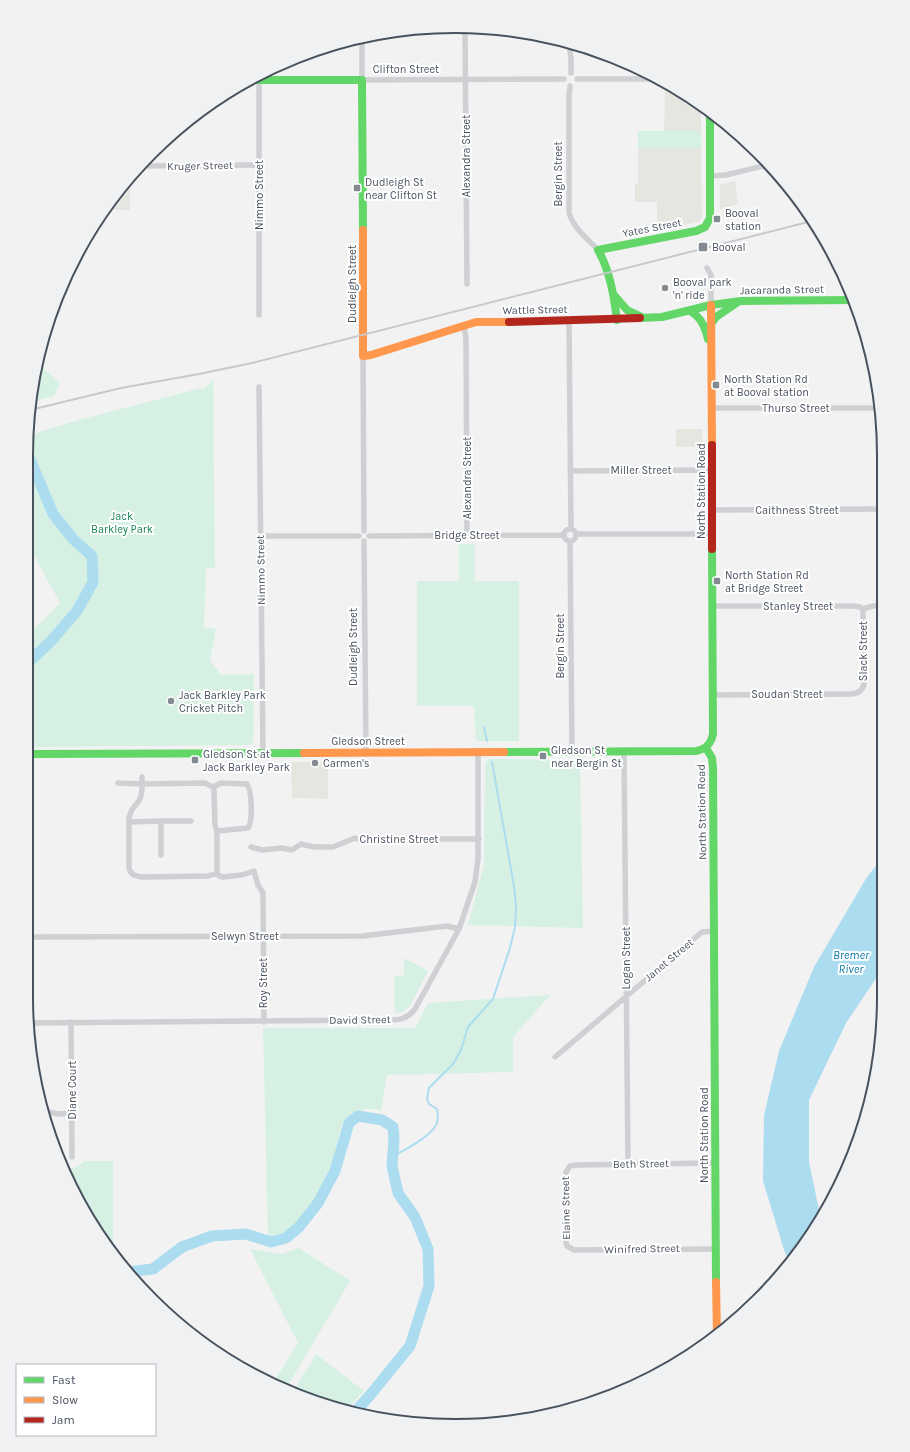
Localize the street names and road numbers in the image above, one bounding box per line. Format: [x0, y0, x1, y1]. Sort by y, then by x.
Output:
street label: Clifton Street [373, 63, 439, 76]
street label: Alexandra Street [460, 115, 473, 197]
street label: Bergin Street [552, 141, 565, 207]
street label: Kruger Street [167, 159, 233, 173]
street label: Nimmo Street [253, 160, 266, 230]
street label: Yates Street [621, 216, 683, 240]
street label: Dudleigh Street [346, 245, 359, 323]
street label: Jacaranda Street [740, 283, 824, 297]
street label: Wattle Street [502, 303, 568, 317]
street label: Thurso Street [762, 402, 830, 415]
street label: Alexandra Street [461, 437, 474, 519]
street label: North Station Road [695, 443, 708, 539]
street label: Miller Street [610, 464, 672, 477]
street label: Caithness Street [755, 504, 839, 517]
street label: Bridge Street [434, 529, 500, 542]
street label: Nimmo Street [254, 535, 268, 605]
street label: Stanley Street [763, 600, 833, 613]
street label: Dudleigh Street [347, 608, 360, 686]
street label: Bergin Street [554, 613, 567, 679]
street label: Slack Street [857, 621, 870, 681]
street label: Soudan Street [751, 688, 823, 701]
street label: Gledson Street [331, 735, 405, 748]
street label: North Station Road [695, 764, 709, 860]
street label: Christine Street [360, 833, 438, 846]
street label: Logan Street [620, 927, 633, 989]
street label: Selwyn Street [211, 930, 279, 943]
street label: Janet Street [642, 936, 696, 984]
street label: Roy Street [257, 958, 270, 1008]
street label: David Street [329, 1013, 391, 1027]
street label: Diane Court [66, 1060, 79, 1120]
street label: North Station Road [698, 1087, 711, 1183]
street label: Beth Street [613, 1157, 669, 1171]
street label: Elaine Street [559, 1176, 573, 1240]
street label: Winifred Street [604, 1242, 680, 1256]

